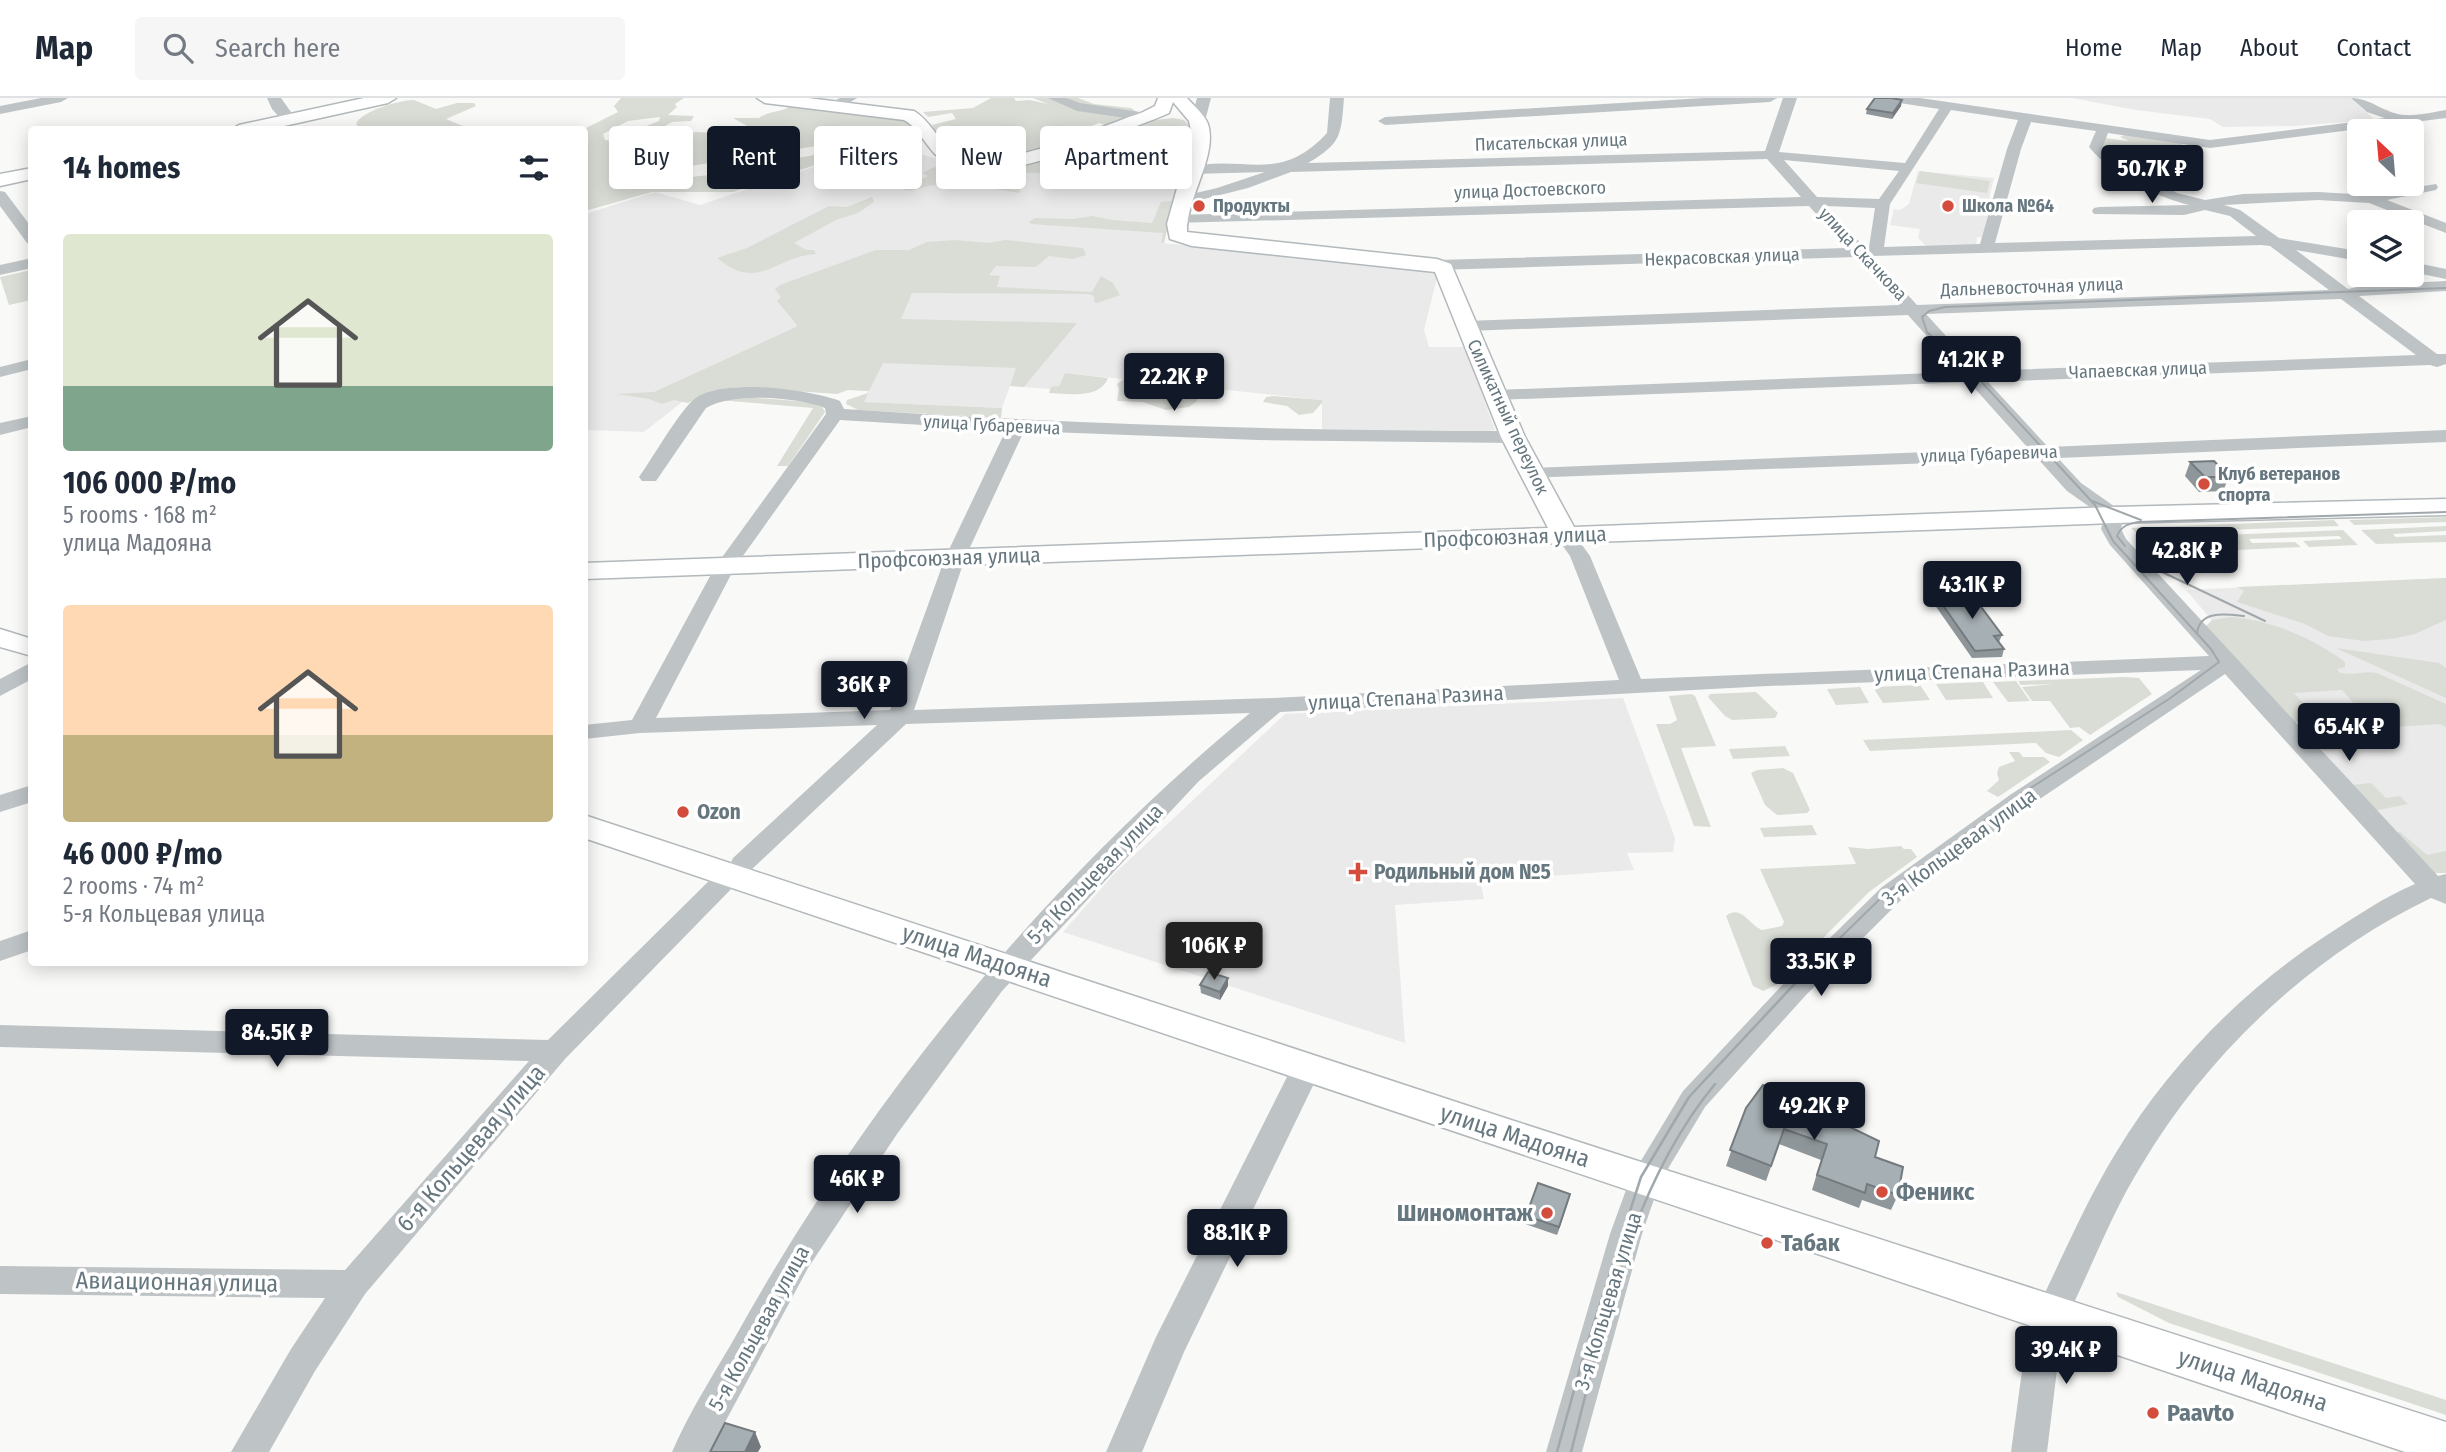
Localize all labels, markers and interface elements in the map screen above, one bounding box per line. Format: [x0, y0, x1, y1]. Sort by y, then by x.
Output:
search box [135, 17, 625, 80]
text: Map [35, 28, 93, 68]
icon: search [159, 29, 197, 67]
text: Search here [215, 33, 340, 64]
text: Home [2065, 34, 2122, 62]
text: Map [2160, 34, 2202, 62]
text: About [2240, 34, 2298, 62]
text: Contact [2336, 34, 2411, 62]
north arrow [2347, 119, 2424, 196]
map controls [2347, 119, 2424, 287]
chip: Buy [609, 126, 693, 189]
chip: Rent [707, 126, 800, 189]
chip: Filters [814, 126, 922, 189]
chip: New [936, 126, 1026, 189]
chip: Apartment [1040, 126, 1192, 189]
street label: Писательская улица [1474, 128, 1628, 156]
pin: 50.7K ₽ [2087, 146, 2217, 205]
icon: filters [515, 149, 553, 187]
text: 14 homes [63, 150, 180, 186]
text: 50.7K ₽ [2117, 154, 2187, 182]
street label: улица Достоевского [1454, 176, 1606, 204]
place label: Продукты [1213, 195, 1290, 217]
place label: Школа №64 [1962, 195, 2054, 217]
marker: Продукты [1191, 198, 1207, 214]
marker: Школа №64 [1940, 198, 1956, 214]
street label: улица Скачкова [1814, 203, 1912, 305]
button: layers [2347, 210, 2424, 287]
street label: Некрасовская улица [1644, 243, 1800, 271]
street label: Дальневосточная улица [1939, 273, 2124, 301]
icon: home [245, 280, 371, 406]
street label: Силикатный переулок [1462, 336, 1554, 499]
pin: 41.2K ₽ [1906, 336, 2036, 396]
text: 41.2K ₽ [1938, 345, 2004, 373]
pin: 22.2K ₽ [1109, 354, 1239, 413]
street label: Чапаевская улица [2069, 357, 2207, 383]
text: 22.2K ₽ [1140, 362, 1208, 390]
street label: улица Губаревича [923, 410, 1061, 440]
street label: улица Губаревича [1920, 441, 2058, 467]
place label: Клуб ветеранов спорта [2218, 463, 2340, 506]
text: 106 000 ₽/mo [63, 465, 236, 501]
marker: Клуб ветеранов спорта [2196, 476, 2212, 492]
text: 5 rooms · 168 m² [63, 501, 217, 529]
street label: Профсоюзная улица [1423, 521, 1607, 553]
pin: 42.8K ₽ [2122, 528, 2252, 587]
text: улица Мадояна [63, 529, 212, 557]
text: 42.8K ₽ [2152, 536, 2222, 564]
street label: Профсоюзная улица [857, 542, 1041, 574]
pin: 43.1K ₽ [1907, 561, 2037, 621]
text: 43.1K ₽ [1939, 570, 2005, 598]
icon: home [245, 651, 371, 777]
street label: улица Степана Разина [1874, 655, 2070, 687]
pin: 36K ₽ [815, 662, 913, 721]
text: 36K ₽ [837, 670, 891, 698]
street label: улица Степана Разина [1308, 680, 1504, 716]
pin: 65.4K ₽ [2284, 704, 2414, 763]
text: 65.4K ₽ [2314, 712, 2384, 740]
street label: 3-я Кольцевая улица [1877, 782, 2041, 912]
place label: Ozon [697, 799, 741, 825]
street label: 5-я Кольцевая улица [1022, 799, 1168, 949]
marker: Ozon [675, 804, 691, 820]
text: 46 000 ₽/mo [63, 836, 223, 872]
place label: Родильный дом №5 [1374, 859, 1551, 885]
marker: Родильный дом №5 [1348, 862, 1368, 882]
text: 2 rooms · 74 m² [63, 872, 204, 900]
text: 5-я Кольцевая улица [63, 900, 265, 928]
street label: улица Мадояна [899, 919, 1055, 993]
pin: 106K ₽ [1157, 922, 1271, 982]
text: 106K ₽ [1182, 931, 1246, 959]
pin: 33.5K ₽ [1756, 939, 1886, 998]
text: 33.5K ₽ [1786, 947, 1856, 975]
pin: 84.5K ₽ [212, 1010, 342, 1069]
text: 84.5K ₽ [241, 1018, 313, 1046]
street label: 6-я Кольцевая улица [391, 1059, 551, 1237]
pin: 49.2K ₽ [1749, 1082, 1879, 1142]
text: 49.2K ₽ [1779, 1091, 1849, 1119]
street label: улица Мадояна [1437, 1099, 1593, 1173]
pin: 46K ₽ [808, 1156, 906, 1215]
text: 46K ₽ [830, 1164, 884, 1192]
place label: Феникс [1896, 1178, 1975, 1206]
marker: Феникс [1874, 1184, 1890, 1200]
place label: Шиномонтаж [1397, 1199, 1534, 1227]
marker: Шиномонтаж [1539, 1205, 1555, 1221]
street label: 3-я Кольцевая улица [1569, 1209, 1647, 1393]
pin: 88.1K ₽ [1172, 1210, 1302, 1269]
text: 88.1K ₽ [1203, 1218, 1271, 1246]
place label: Табак [1781, 1229, 1841, 1257]
marker: Табак [1759, 1235, 1775, 1251]
street label: 5-я Кольцевая улица [703, 1241, 815, 1415]
street label: Авиационная улица [75, 1266, 279, 1298]
pin: 39.4K ₽ [2001, 1326, 2131, 1386]
text: 39.4K ₽ [2031, 1335, 2101, 1363]
street label: улица Мадояна [2175, 1343, 2331, 1417]
place label: Paavto [2167, 1399, 2235, 1427]
marker: Paavto [2145, 1405, 2161, 1421]

